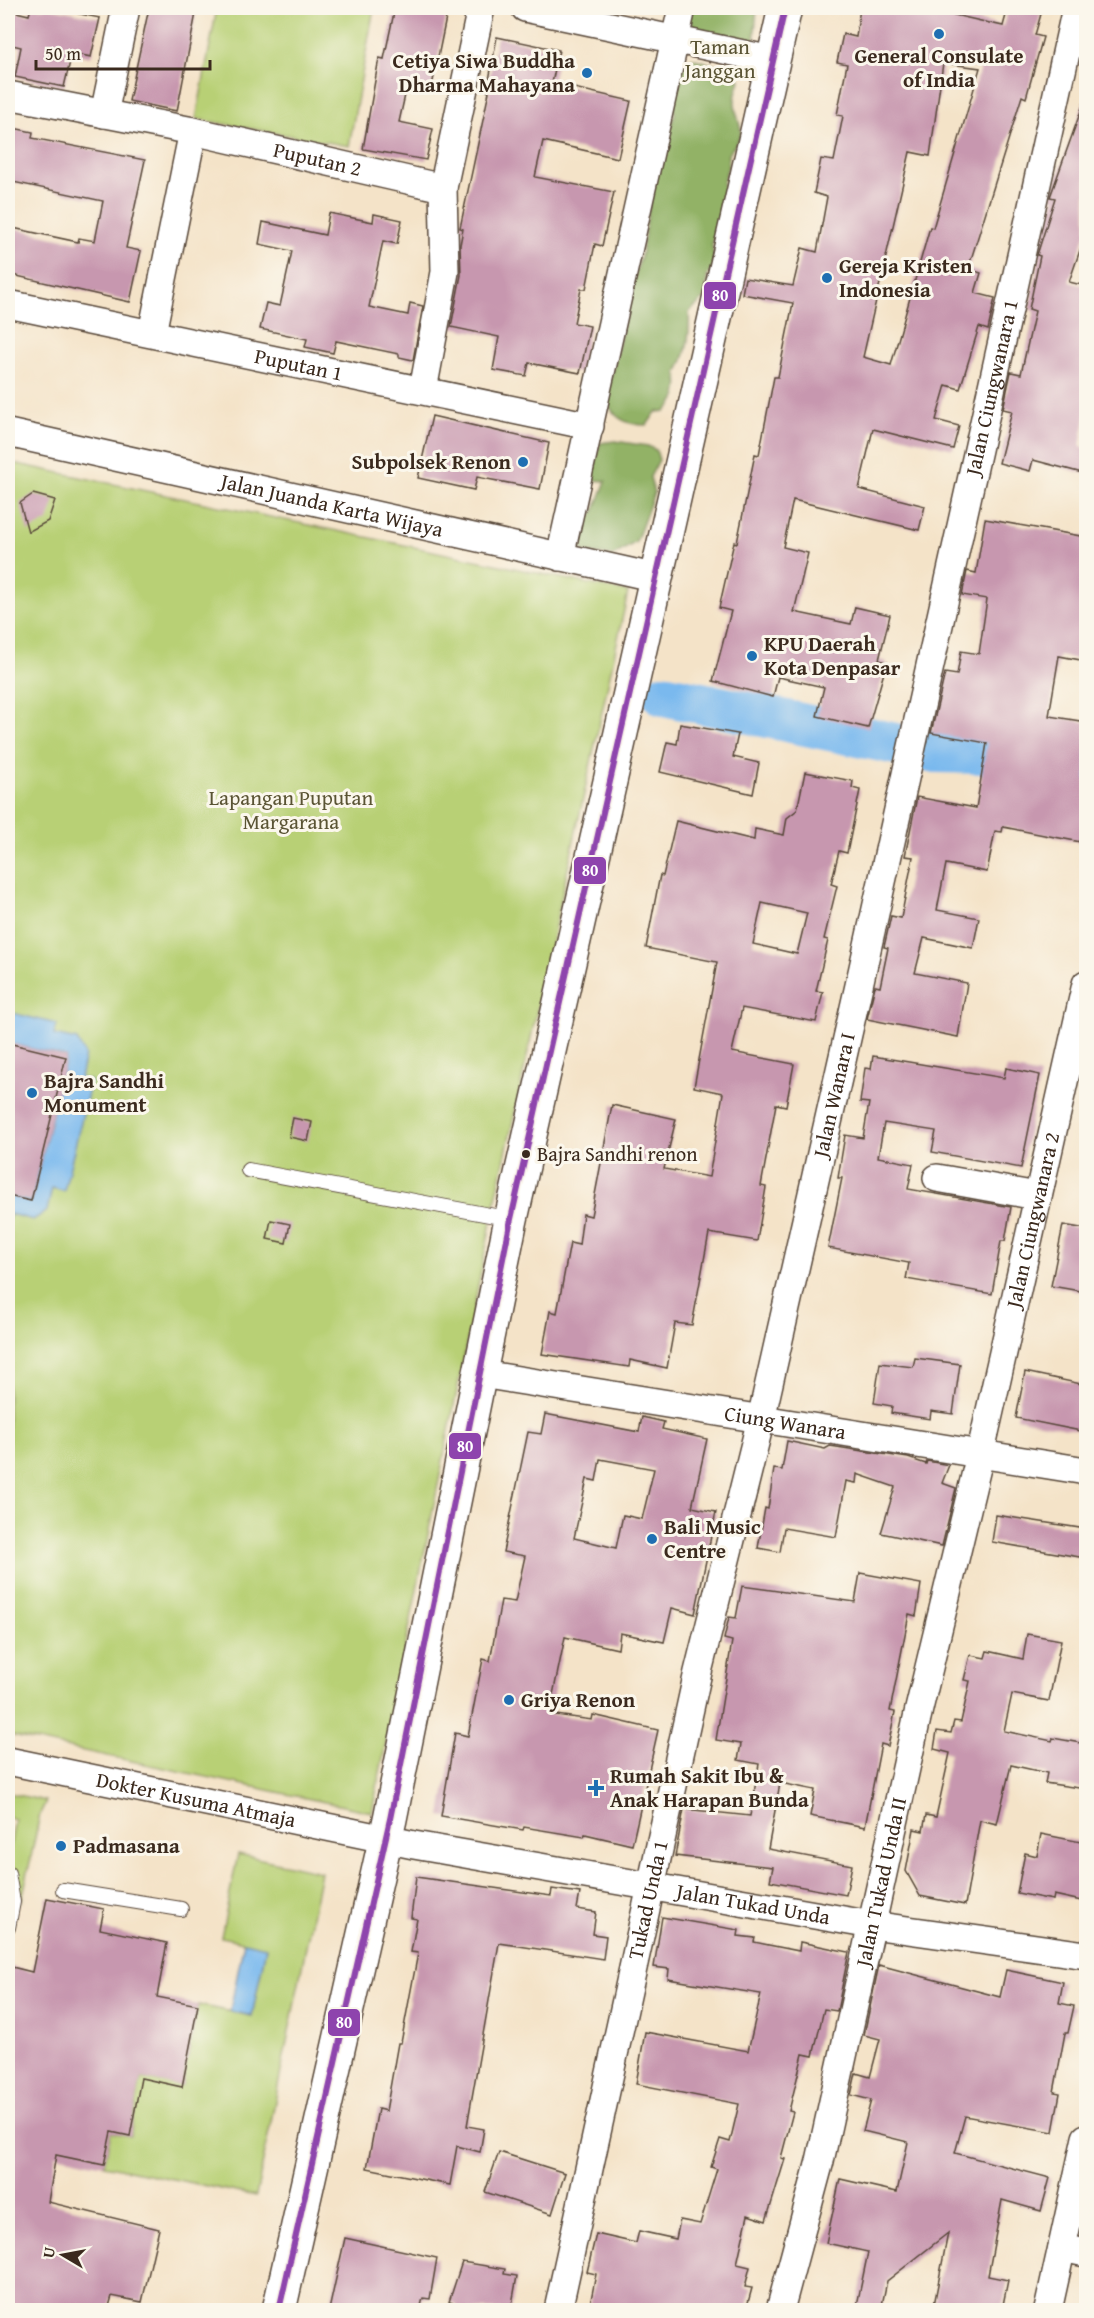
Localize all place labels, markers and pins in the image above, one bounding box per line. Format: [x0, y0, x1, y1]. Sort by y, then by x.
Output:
marker: General Consulate of India [932, 27, 946, 41]
place label: General Consulate of India [854, 40, 1024, 95]
place label: Cetiya Siwa Buddha Dharma Mahayana [392, 45, 575, 100]
marker: Cetiya Siwa Buddha Dharma Mahayana [580, 66, 594, 80]
place label: Gereja Kristen Indonesia [839, 250, 973, 305]
marker: Gereja Kristen Indonesia [820, 271, 834, 285]
place label: Subpolsek Renon [352, 446, 512, 477]
marker: Subpolsek Renon [516, 455, 530, 469]
place label: KPU Daerah Kota Denpasar [764, 628, 901, 683]
marker: KPU Daerah Kota Denpasar [745, 649, 759, 663]
place label: Bajra Sandhi Monument [44, 1065, 164, 1120]
marker: Bajra Sandhi Monument [25, 1086, 39, 1100]
place label: Bajra Sandhi renon [537, 1139, 697, 1168]
marker: Bajra Sandhi renon [520, 1148, 532, 1160]
place label: Bali Music Centre [664, 1511, 761, 1566]
marker: Bali Music Centre [645, 1532, 659, 1546]
place label: Griya Renon [521, 1684, 636, 1715]
marker: Griya Renon [502, 1693, 516, 1707]
place label: Rumah Sakit Ibu & Anak Harapan Bunda [610, 1760, 809, 1815]
marker: Rumah Sakit Ibu & Anak Harapan Bunda [587, 1779, 605, 1797]
place label: Padmasana [73, 1830, 180, 1861]
marker: Padmasana [54, 1839, 68, 1853]

